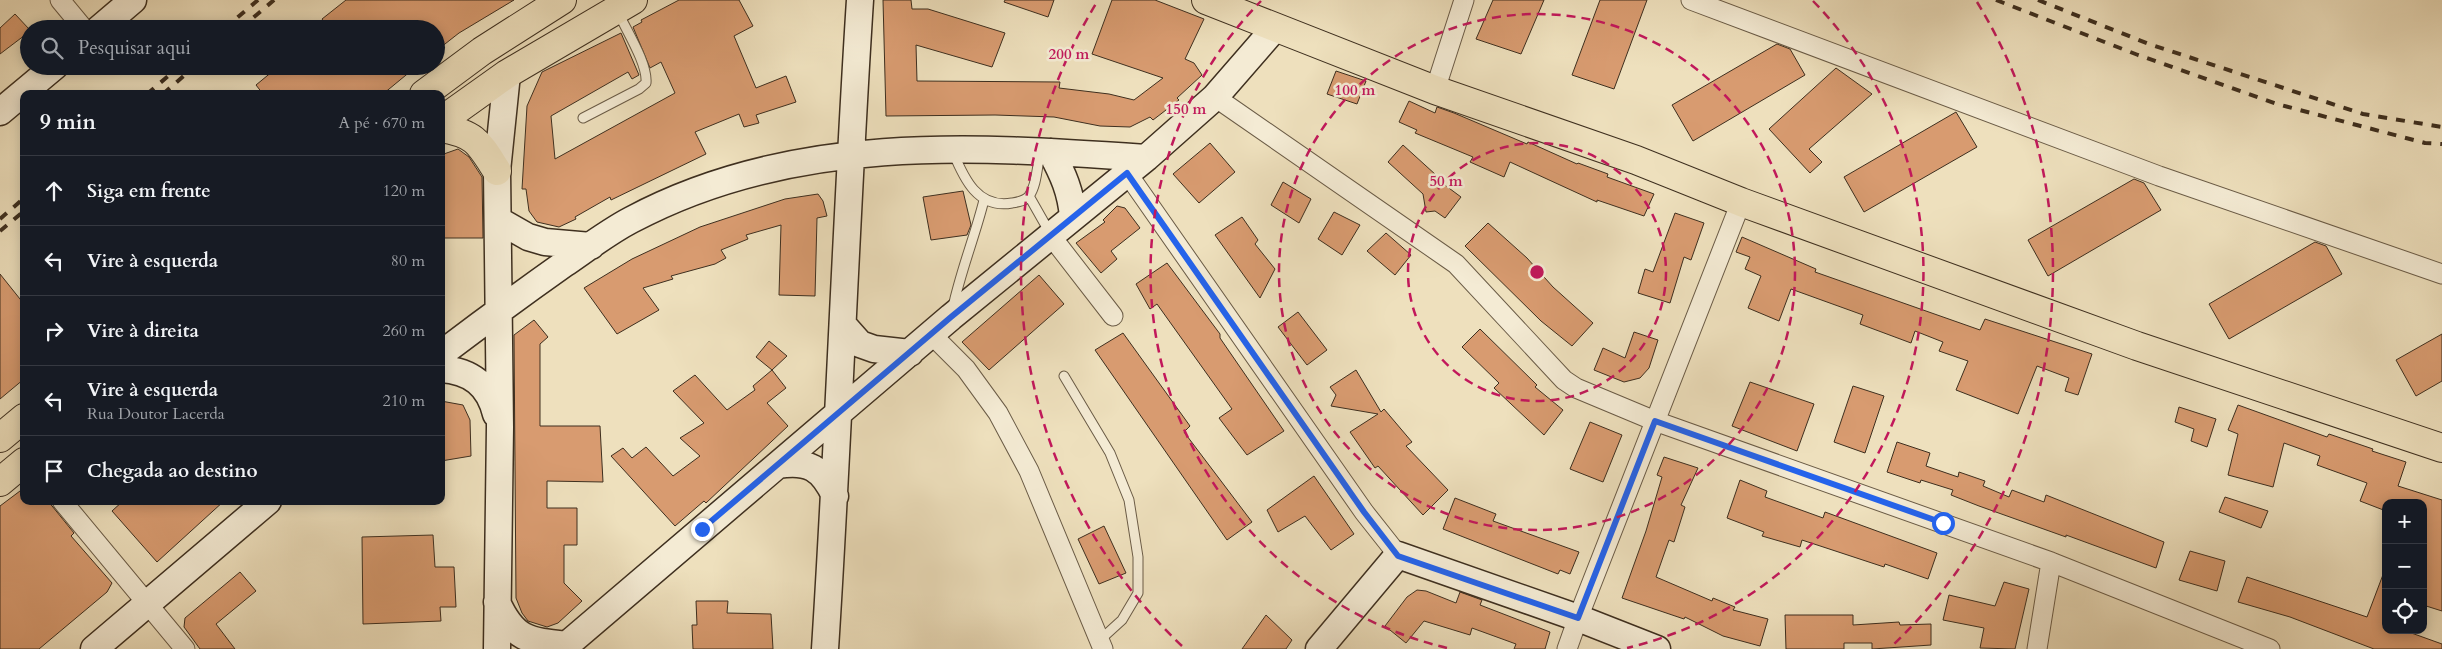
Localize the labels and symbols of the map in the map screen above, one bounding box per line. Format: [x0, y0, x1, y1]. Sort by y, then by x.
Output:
text: 200 m [1049, 44, 1090, 64]
text: 100 m [1335, 80, 1376, 100]
text: 150 m [1166, 99, 1207, 119]
text: 50 m [1429, 171, 1463, 191]
centre of rings [1528, 263, 1546, 281]
route start [1932, 512, 1955, 535]
route end [691, 518, 714, 541]

